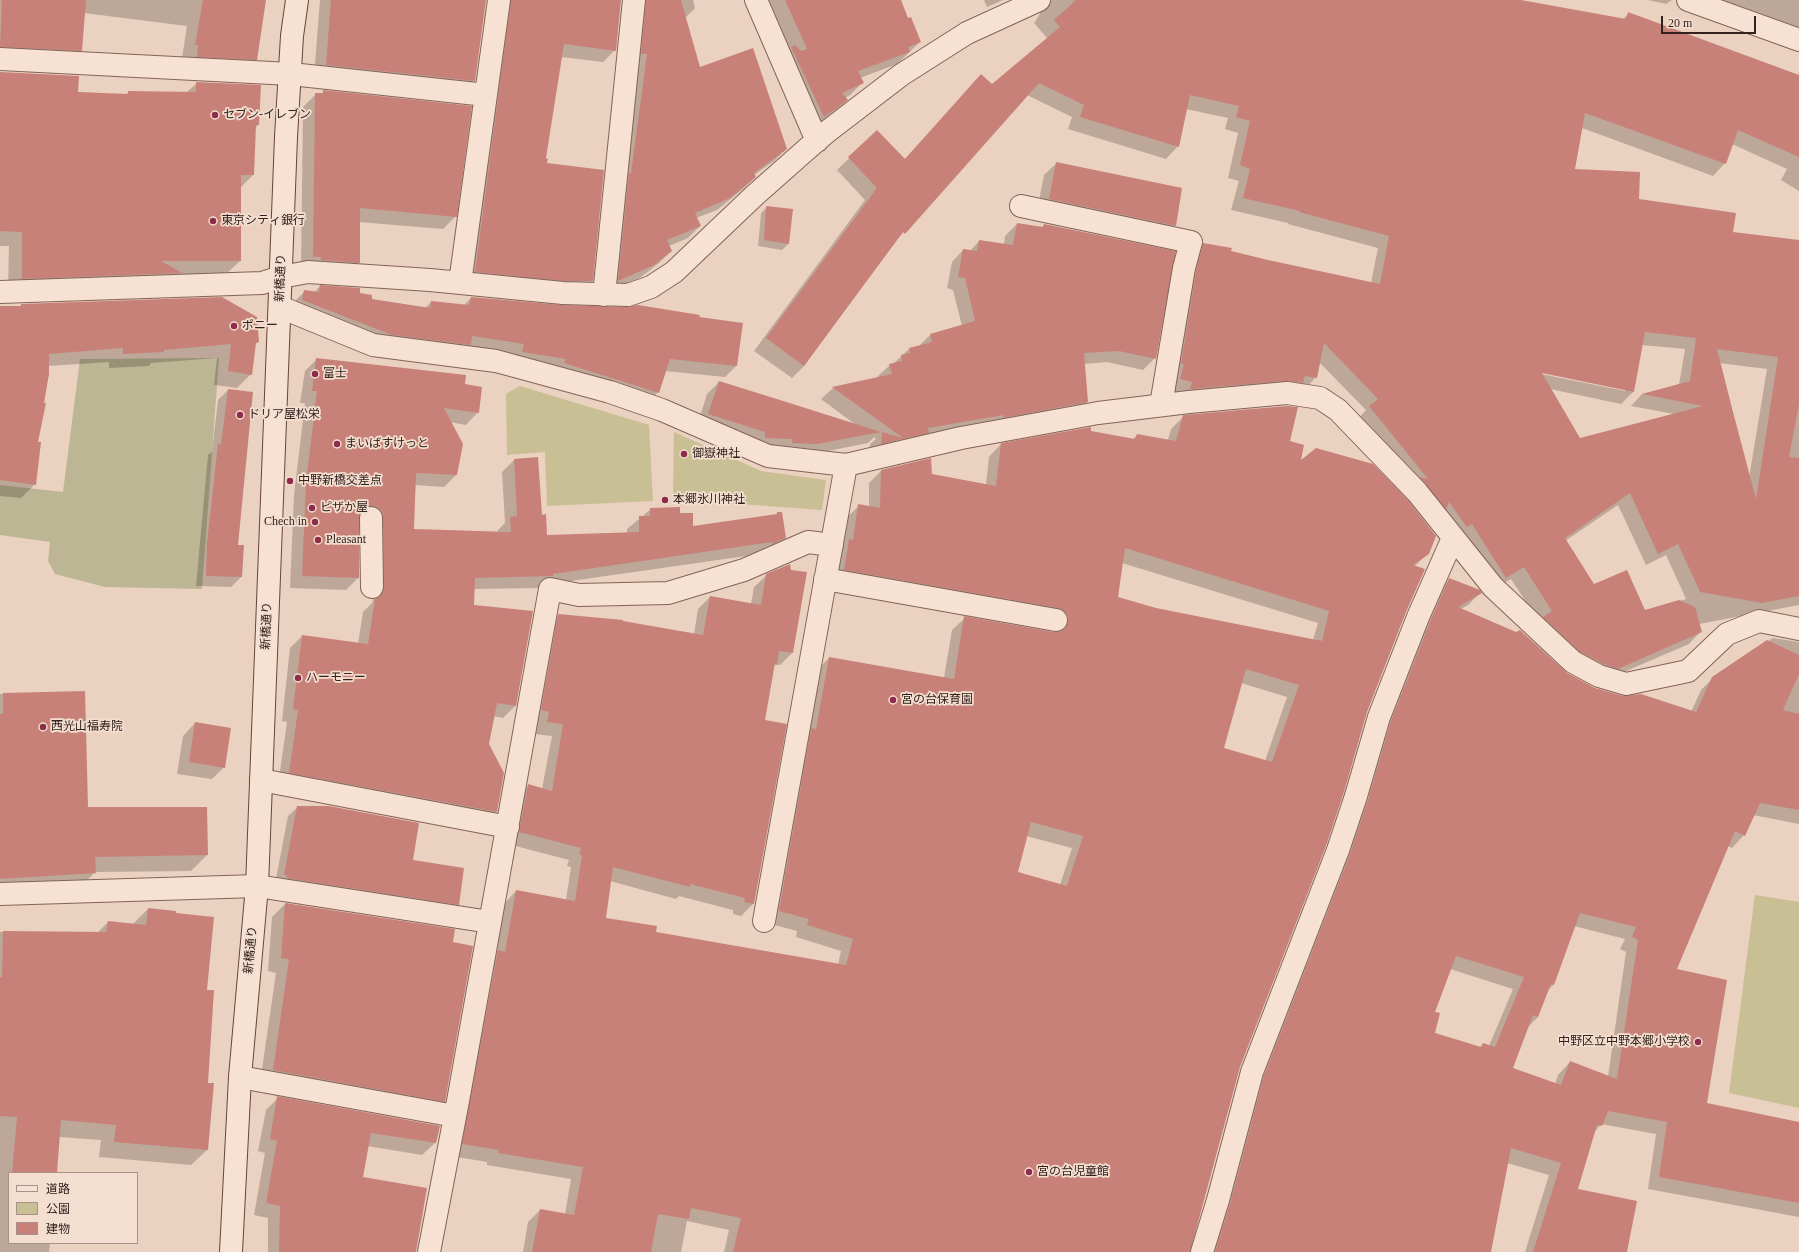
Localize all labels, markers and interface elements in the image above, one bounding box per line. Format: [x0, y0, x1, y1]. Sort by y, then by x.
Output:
scale bar [1663, 8, 1758, 34]
text: 20 m [1668, 16, 1692, 30]
place label: セブン-イレブン [223, 108, 311, 122]
marker: セブン-イレブン [210, 110, 220, 120]
place label: 東京シティ銀行 [221, 214, 305, 228]
marker: 東京シティ銀行 [208, 216, 218, 226]
street label: 新橋通り [273, 254, 289, 302]
place label: ポニー [242, 319, 278, 333]
marker: ポニー [229, 321, 239, 331]
place label: 富士 [323, 367, 347, 381]
marker: 富士 [310, 369, 320, 379]
place label: ドリア屋松栄 [248, 408, 320, 422]
marker: ドリア屋松栄 [235, 410, 245, 420]
place label: まいばすけっと [345, 437, 429, 451]
marker: まいばすけっと [332, 439, 342, 449]
place label: 御嶽神社 [692, 447, 740, 461]
marker: 御嶽神社 [679, 449, 689, 459]
place label: 中野新橋交差点 [298, 474, 382, 488]
marker: 中野新橋交差点 [285, 476, 295, 486]
place label: 本郷氷川神社 [673, 493, 745, 507]
marker: 本郷氷川神社 [660, 495, 670, 505]
place label: ピザか屋 [320, 501, 368, 515]
marker: ピザか屋 [307, 503, 317, 513]
place label: Chech in [264, 515, 307, 529]
marker: Chech in [310, 517, 320, 527]
place label: Pleasant [326, 533, 366, 547]
marker: Pleasant [313, 535, 323, 545]
street label: 新橋通り [259, 602, 275, 650]
place label: ハーモニー [306, 671, 366, 685]
marker: ハーモニー [293, 673, 303, 683]
place label: 宮の台保育園 [901, 693, 973, 707]
marker: 宮の台保育園 [888, 695, 898, 705]
place label: 西光山福寿院 [51, 720, 123, 734]
marker: 西光山福寿院 [38, 722, 48, 732]
street label: 新橋通り [242, 925, 260, 975]
place label: 中野区立中野本郷小学校 [1558, 1035, 1690, 1049]
marker: 中野区立中野本郷小学校 [1693, 1037, 1703, 1047]
place label: 宮の台児童館 [1037, 1165, 1109, 1179]
marker: 宮の台児童館 [1024, 1167, 1034, 1177]
legend [8, 1172, 138, 1244]
text: 道路 [46, 1182, 70, 1196]
text: 公園 [46, 1202, 70, 1216]
text: 建物 [46, 1222, 70, 1236]

